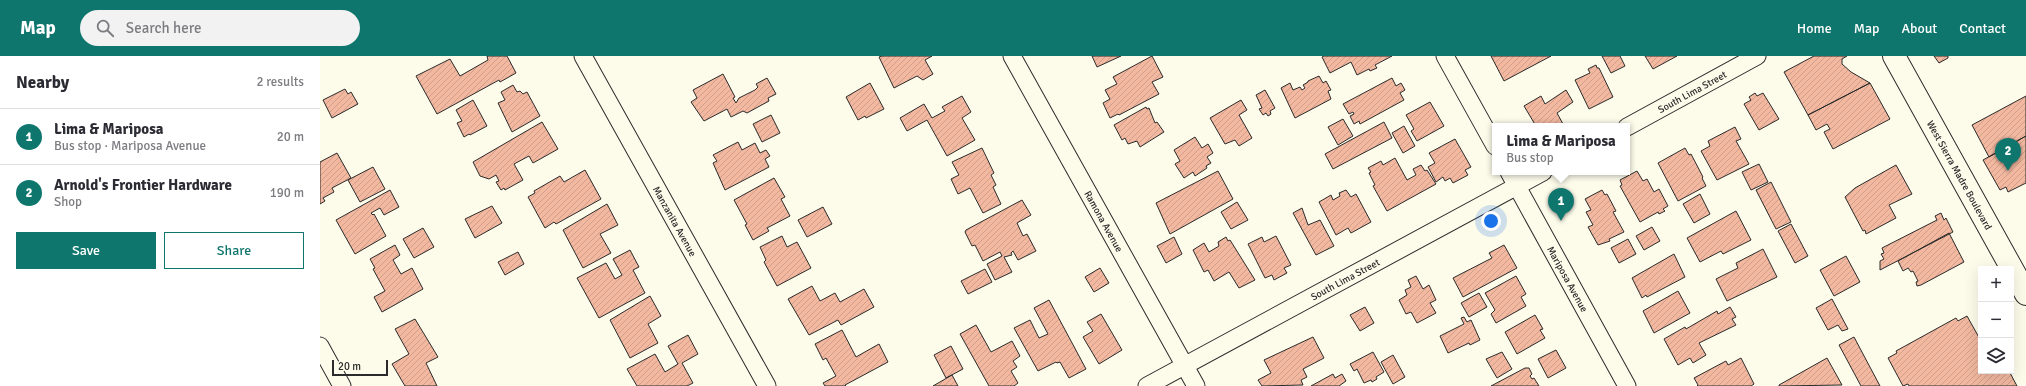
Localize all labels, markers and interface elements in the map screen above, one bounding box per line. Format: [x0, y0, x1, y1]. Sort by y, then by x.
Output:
search box [80, 10, 360, 46]
text: Map [20, 16, 56, 40]
icon: search [94, 17, 116, 39]
text: Search here [126, 19, 201, 37]
text: Home [1797, 20, 1832, 37]
text: Map [1854, 20, 1879, 37]
text: About [1901, 20, 1937, 37]
text: Contact [1959, 20, 2006, 37]
street label: South Lima Street [1656, 69, 1729, 116]
text: Nearby [16, 72, 69, 93]
text: 2 results [256, 74, 304, 90]
street label: West Sierra Madre Boulevard [1924, 119, 1994, 232]
text: Lima & Mariposa [54, 120, 164, 138]
popup [1492, 123, 1630, 175]
text: 1 [25, 129, 33, 145]
text: 20 m [277, 129, 304, 145]
text: Lima & Mariposa [1506, 132, 1616, 150]
text: Bus stop · Mariposa Avenue [54, 138, 206, 154]
pin: 2 [1995, 138, 2021, 171]
text: Bus stop [1506, 150, 1554, 166]
text: Arnold's Frontier Hardware [54, 176, 232, 194]
street label: Manzanita Avenue [650, 184, 699, 259]
text: 2 [25, 185, 33, 201]
text: 190 m [270, 185, 304, 201]
pin: 1 [1548, 188, 1574, 221]
street label: Ramona Avenue [1081, 189, 1125, 254]
text: Shop [54, 194, 82, 210]
your location [1481, 211, 1501, 231]
button: Save [16, 232, 156, 269]
button: Share [164, 232, 304, 269]
street label: Mariposa Avenue [1544, 244, 1590, 314]
street label: South Lima Street [1309, 256, 1382, 303]
map controls [1978, 266, 2014, 374]
button: + [1978, 266, 2014, 302]
button: − [1978, 302, 2014, 338]
button: layers [1978, 338, 2014, 374]
scale bar [332, 358, 388, 377]
text: 20 m [338, 360, 361, 373]

